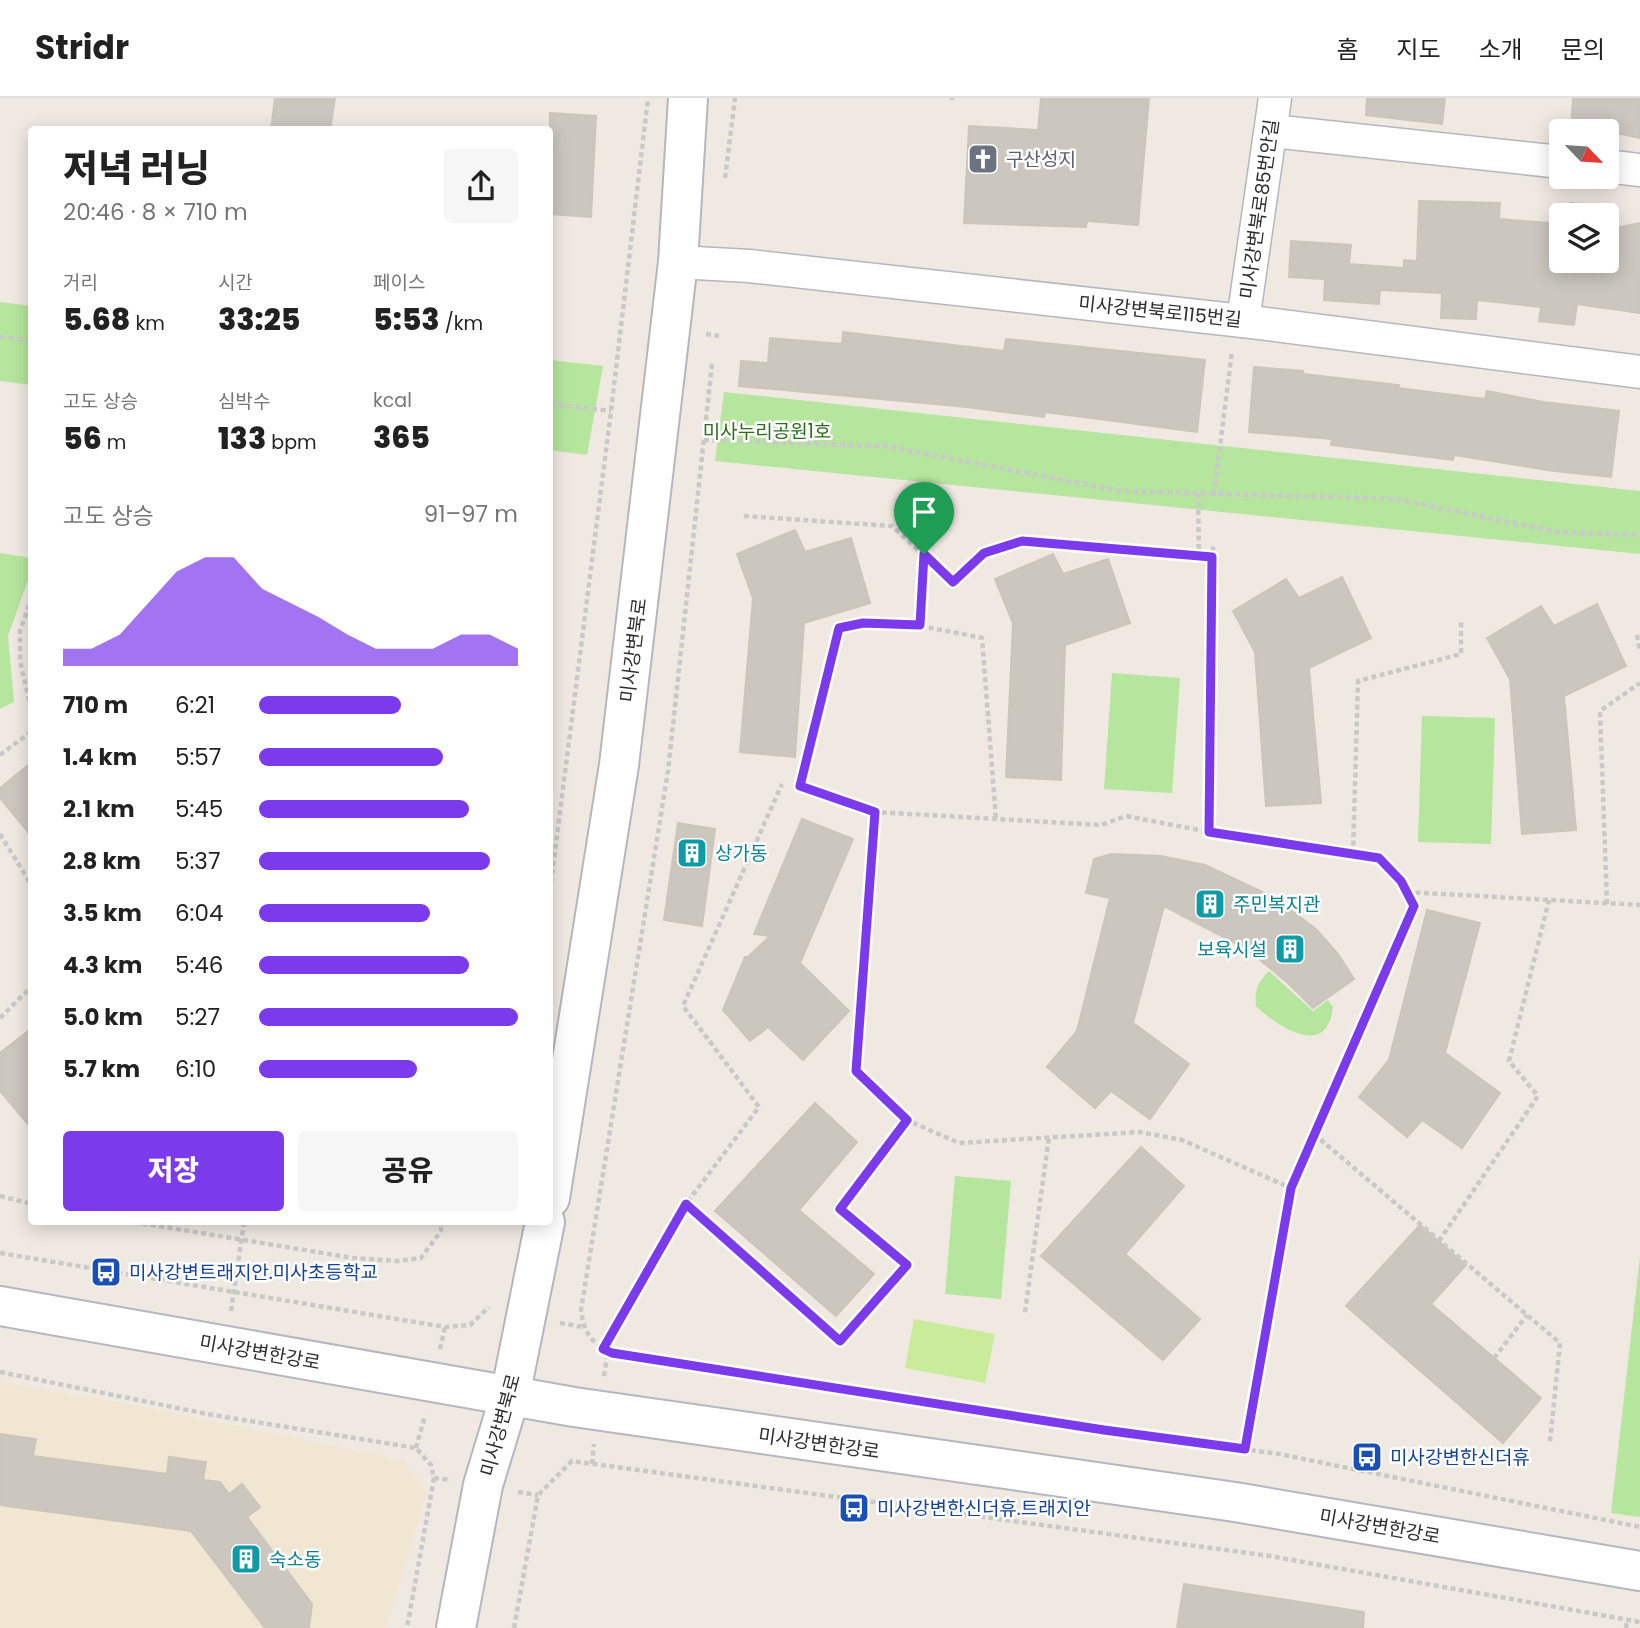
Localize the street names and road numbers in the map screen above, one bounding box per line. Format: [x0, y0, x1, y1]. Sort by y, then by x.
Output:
street label: 미사강변북로85번안길 [1234, 117, 1285, 301]
street label: 미사강변북로115번길 [1077, 290, 1243, 333]
street label: 미사강변북로 [614, 596, 653, 704]
street label: 미사강변한강로 [197, 1329, 323, 1376]
street label: 미사강변북로 [474, 1371, 527, 1479]
street label: 미사강변한강로 [756, 1422, 881, 1465]
street label: 미사강변한강로 [1317, 1503, 1443, 1550]

